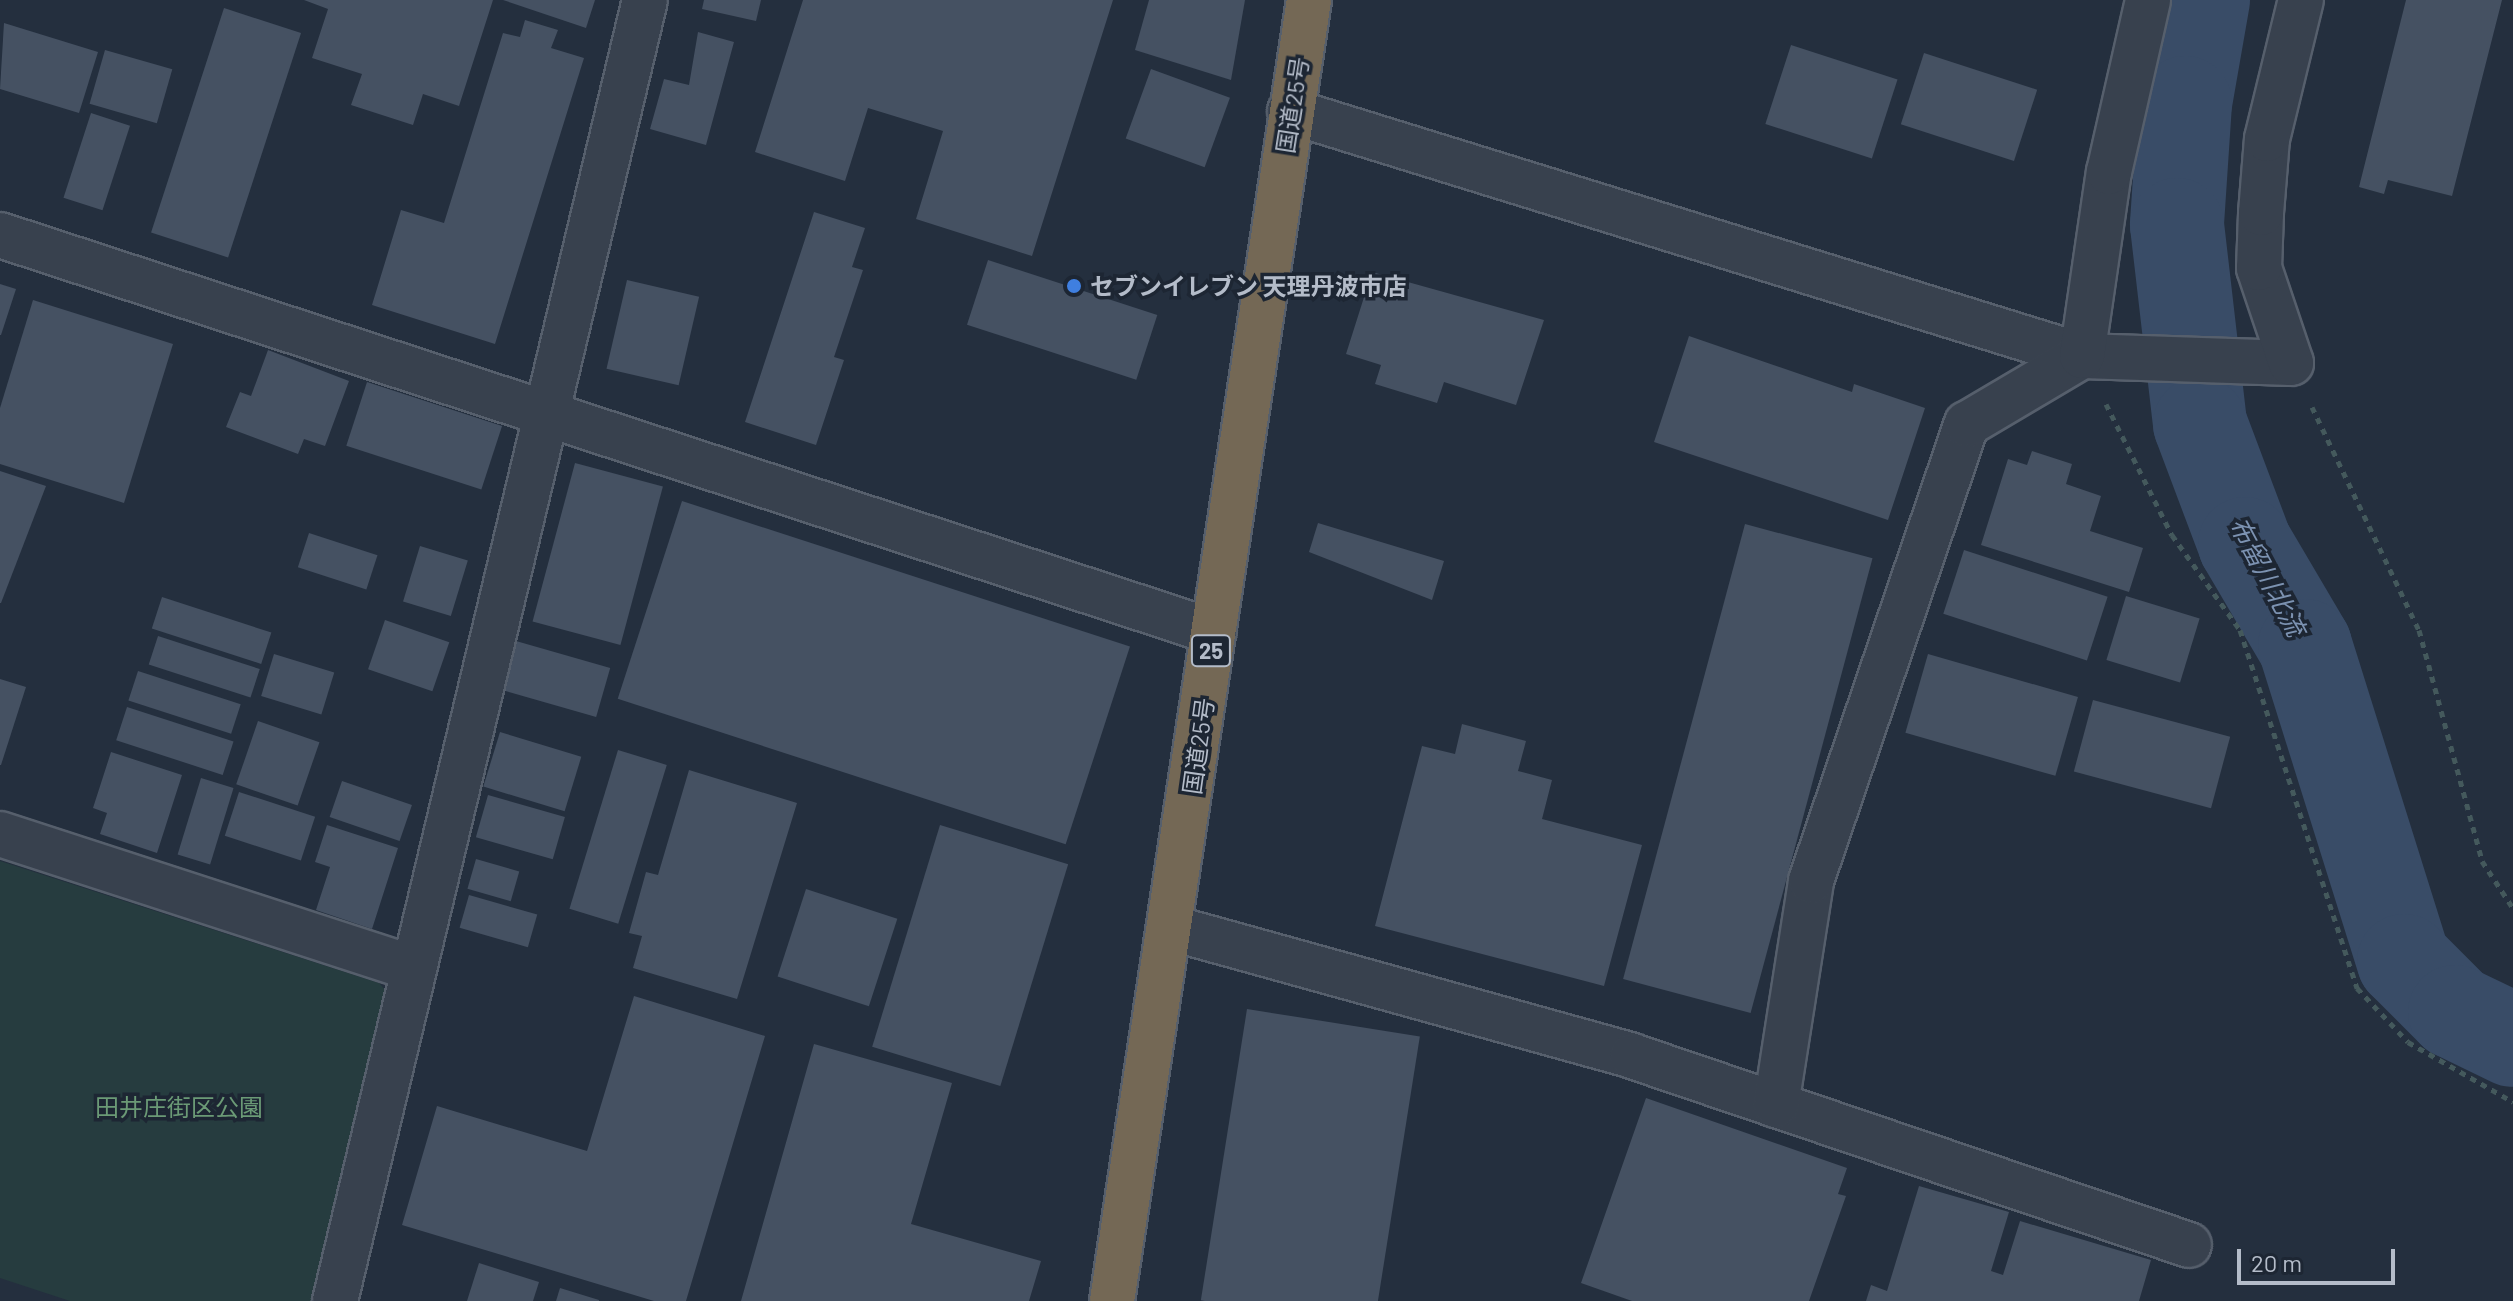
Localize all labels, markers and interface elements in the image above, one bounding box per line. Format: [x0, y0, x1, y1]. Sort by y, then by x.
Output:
street label: 国道25号 [1270, 55, 1314, 155]
place label: セブンイレブン 天理丹波市店 [1090, 272, 1407, 300]
marker: セブンイレブン 天理丹波市店 [1065, 277, 1083, 295]
water label: 布留川北流 [2224, 511, 2312, 641]
road number: 25 [1189, 633, 1233, 669]
street label: 国道25号 [1177, 696, 1219, 796]
park label: 田井庄街区公園 [95, 1093, 263, 1121]
scale bar [2241, 1233, 2399, 1283]
text: 20 m [2251, 1248, 2302, 1277]

